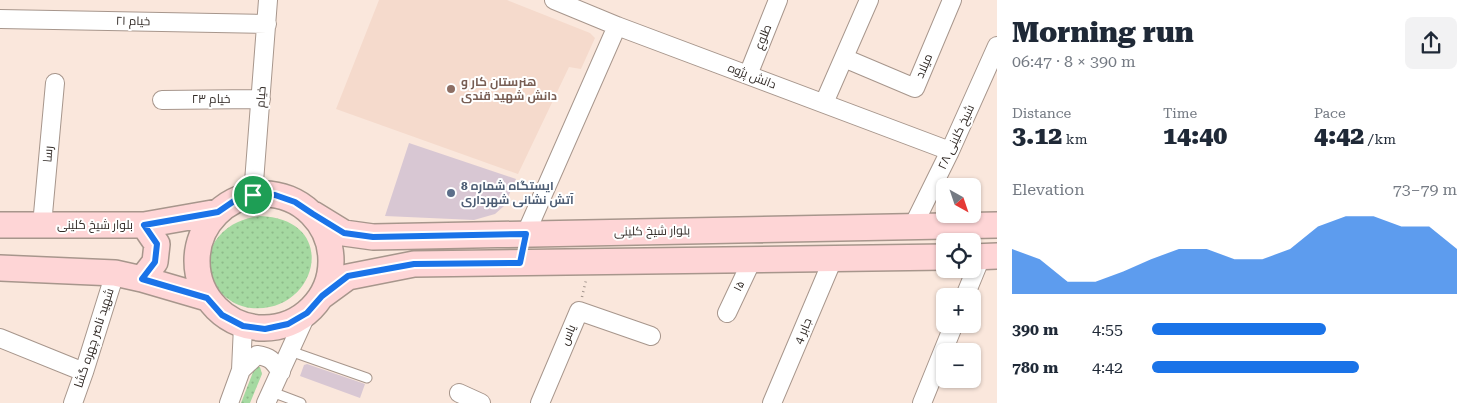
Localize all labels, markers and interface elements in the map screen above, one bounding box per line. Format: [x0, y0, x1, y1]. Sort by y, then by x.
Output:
street label: خیام ۲۱ [116, 14, 150, 29]
text: Morning run [1012, 16, 1194, 49]
button: share [1405, 17, 1457, 69]
street label: طلوع [752, 22, 775, 52]
street label: میلاد [913, 52, 935, 80]
text: 06:47 · 8 × 390 m [1012, 52, 1136, 71]
street label: دانش پژوه [725, 60, 778, 94]
place label: هنرستان کار و دانش شهید قندی [461, 75, 557, 104]
marker: هنرستان کار و دانش شهید قندی [445, 83, 457, 95]
street label: خیام [253, 86, 270, 108]
street label: خیام ۲۳ [192, 92, 230, 107]
street label: شیخ کلینی ۲۸ [935, 102, 978, 172]
text: Distance [1012, 105, 1071, 121]
text: Time [1163, 105, 1197, 121]
text: Pace [1314, 105, 1346, 121]
text: 3.12 [1012, 121, 1062, 150]
text: 14:40 [1163, 121, 1227, 150]
text: 4:42 [1314, 121, 1364, 150]
text: km [1062, 131, 1088, 147]
text: /km [1364, 131, 1396, 147]
street label: رسا [40, 145, 56, 163]
pin [232, 174, 274, 216]
north arrow [936, 178, 981, 222]
map controls [936, 178, 981, 388]
place label: ایستگاه شماره 8 آتش نشانی شهرداری [461, 179, 574, 208]
text: Elevation [1012, 180, 1085, 199]
text: 73–79 m [1393, 180, 1457, 199]
icon: arrive [239, 181, 267, 209]
marker: ایستگاه شماره 8 آتش نشانی شهرداری [445, 187, 457, 199]
street label: بلوار شیخ کلینی [57, 218, 133, 233]
street label: بلوار شیخ کلینی [614, 223, 690, 240]
button: locate [936, 233, 981, 278]
street label: ۱۵ [730, 278, 748, 294]
street label: شهید ناصر چهره گشا [71, 286, 119, 390]
button: + [936, 288, 981, 333]
street label: جابر 4 [791, 316, 815, 346]
text: 390 m [1012, 320, 1058, 339]
text: 4:55 [1092, 320, 1123, 339]
street label: یاس [557, 322, 579, 348]
button: − [936, 343, 981, 388]
text: 780 m [1012, 358, 1058, 377]
text: 4:42 [1092, 358, 1123, 377]

